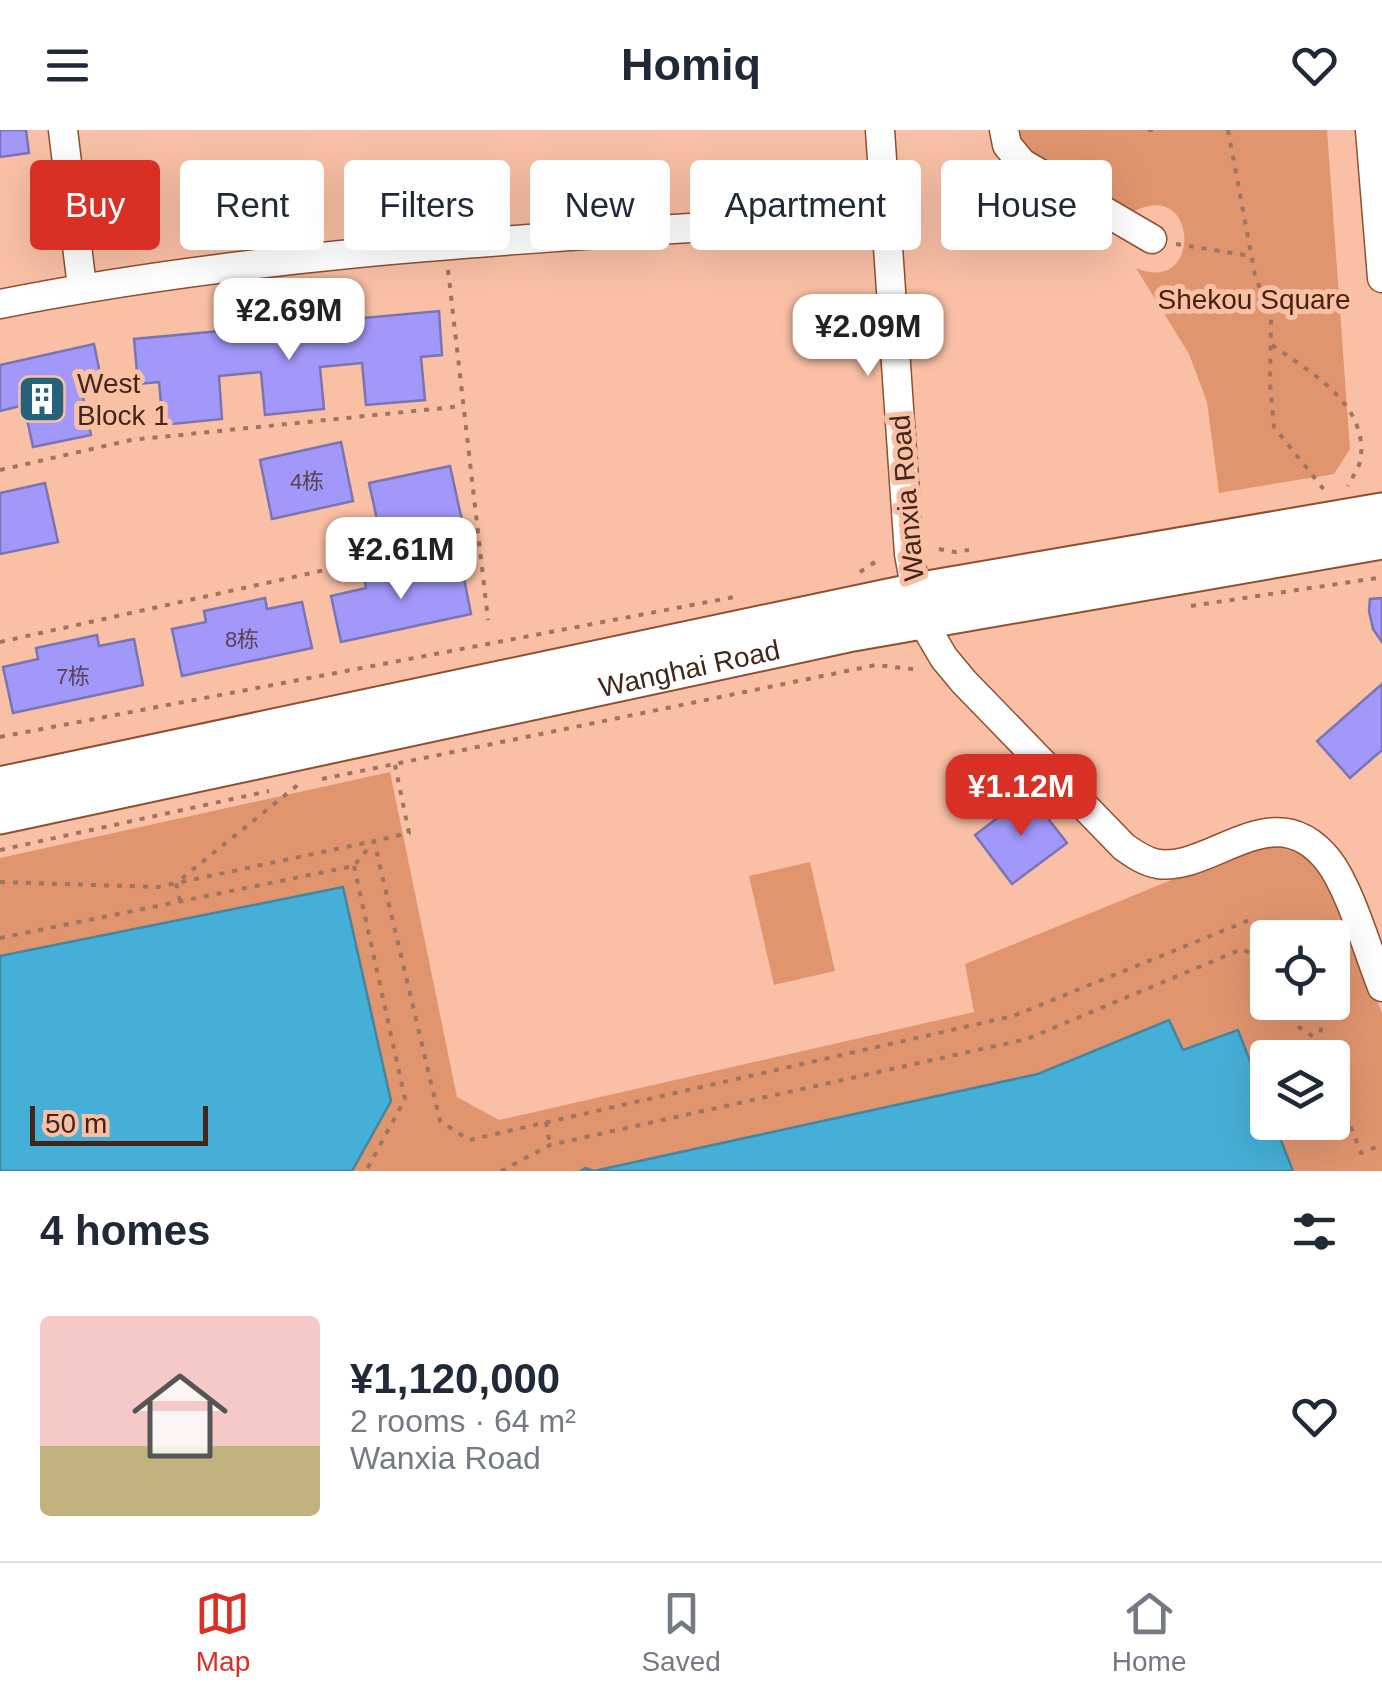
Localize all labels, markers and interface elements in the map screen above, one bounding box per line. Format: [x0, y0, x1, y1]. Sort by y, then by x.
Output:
icon: menu [40, 38, 95, 93]
icon: heart [1287, 38, 1342, 93]
text: Homiq [621, 39, 761, 90]
chip: Buy [30, 160, 160, 250]
chip: Rent [180, 160, 324, 250]
chip: Filters [344, 160, 510, 250]
chip: New [530, 160, 670, 250]
chip: Apartment [690, 160, 921, 250]
chip: House [941, 160, 1112, 250]
pin: ¥2.69M [208, 278, 370, 363]
park label: Shekou Square [1157, 284, 1351, 315]
text: ¥2.69M [236, 292, 342, 328]
pin: ¥2.09M [787, 294, 949, 379]
text: ¥2.09M [815, 308, 921, 344]
place label: West Block 1 [77, 368, 169, 431]
building icon: West Block 1 [16, 373, 68, 425]
street label: Wanxia Road [884, 413, 930, 583]
house number: 4栋 [290, 469, 324, 494]
pin: ¥2.61M [320, 517, 482, 602]
text: ¥2.61M [348, 531, 454, 567]
house number: 8栋 [225, 627, 259, 652]
street label: Wanghai Road [596, 634, 783, 703]
house number: 7栋 [56, 664, 90, 689]
pin: ¥1.12M [940, 754, 1102, 839]
text: ¥1.12M [968, 768, 1074, 804]
map controls [1250, 920, 1350, 1140]
button: locate [1250, 920, 1350, 1020]
button: layers [1250, 1040, 1350, 1140]
scale bar [30, 1101, 208, 1146]
text: 50 m [45, 1108, 107, 1139]
icon: filters [1287, 1204, 1342, 1259]
text: 4 homes [40, 1207, 210, 1254]
text: ¥1,120,000 [350, 1355, 560, 1402]
icon: home [120, 1356, 240, 1476]
icon: heart [1287, 1389, 1342, 1444]
text: 2 rooms · 64 m² [350, 1403, 576, 1439]
text: Wanxia Road [350, 1440, 541, 1476]
tab: Map [195, 1586, 250, 1678]
tab: Saved [641, 1586, 721, 1678]
tab: Home [1112, 1586, 1186, 1678]

